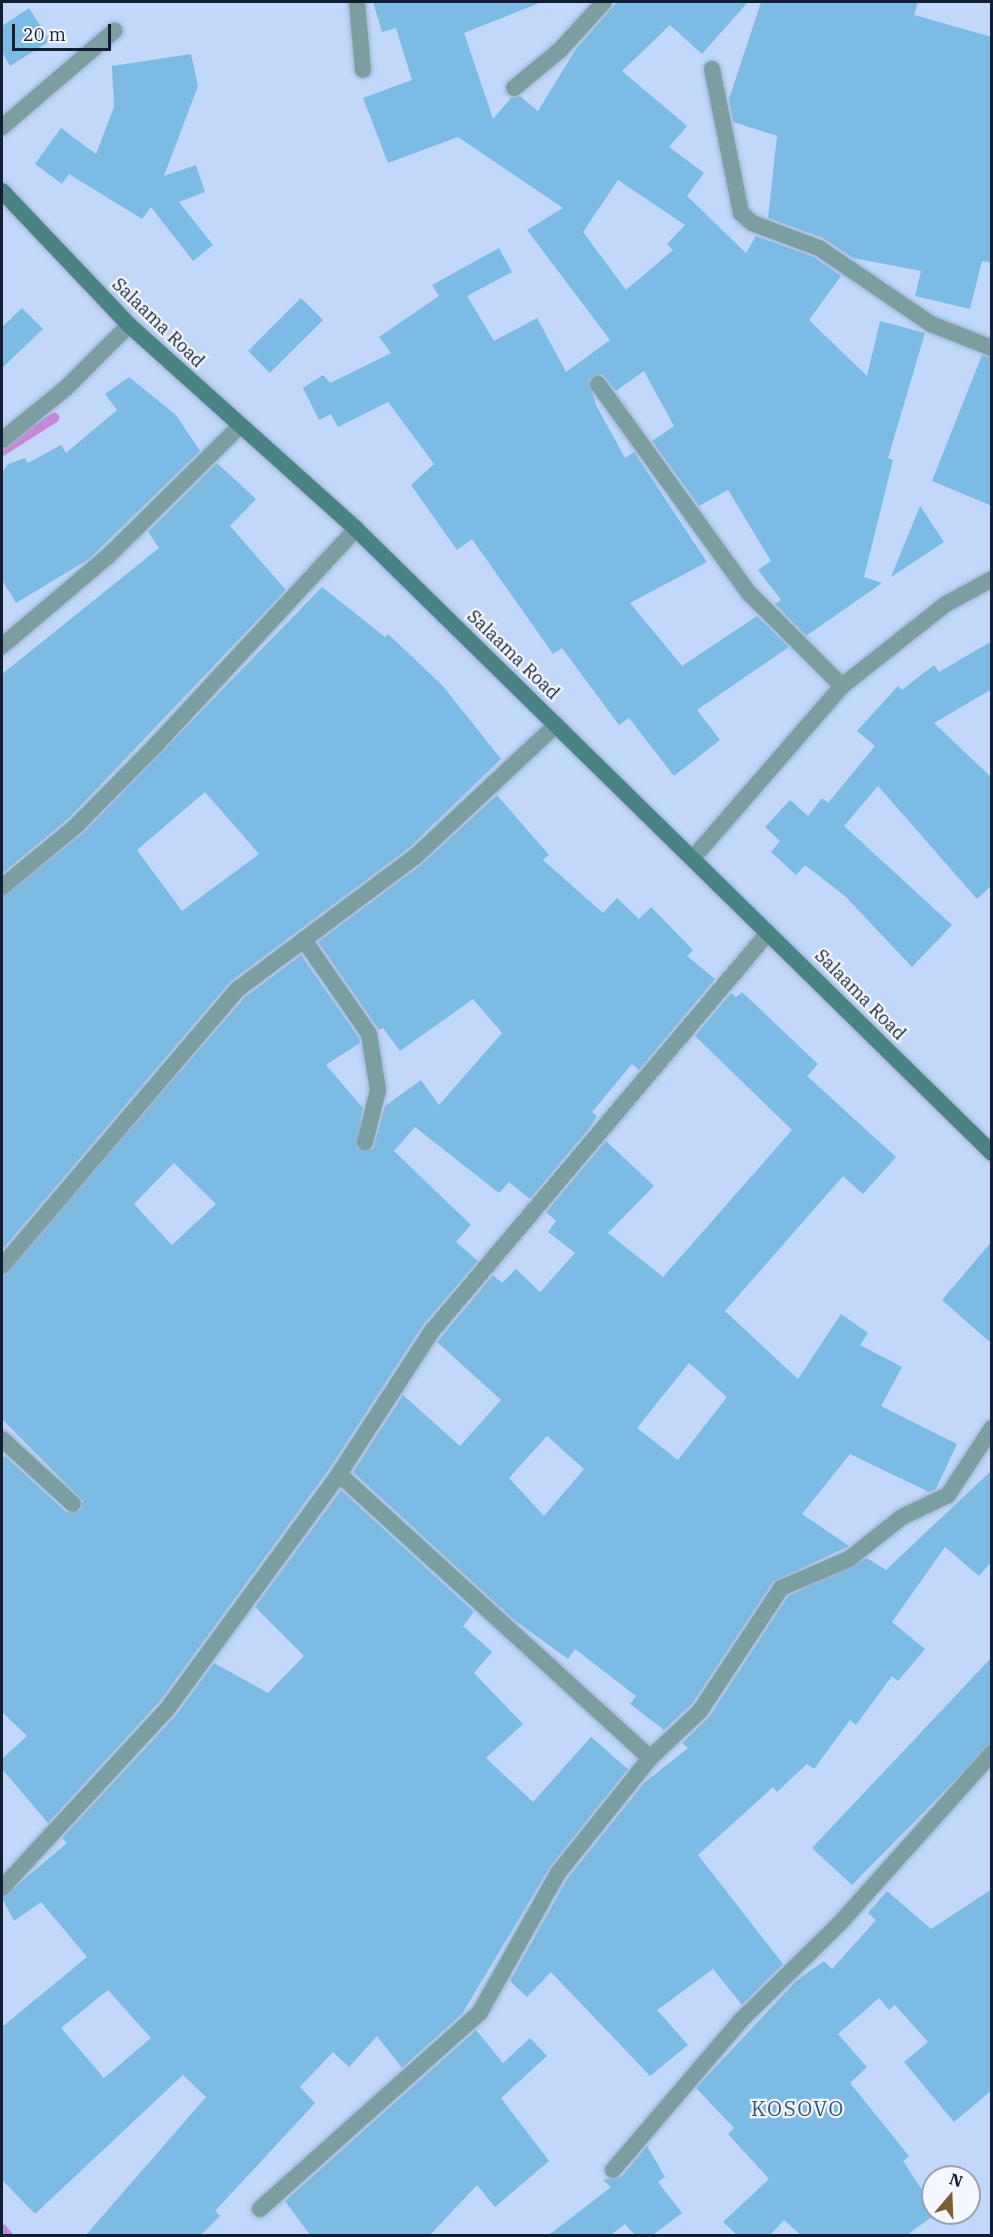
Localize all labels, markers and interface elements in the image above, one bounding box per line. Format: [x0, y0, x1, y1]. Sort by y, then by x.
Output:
scale bar [15, 12, 114, 50]
text: 20 m [23, 23, 66, 46]
street label: Salaama Road [107, 274, 209, 372]
street label: Salaama Road [462, 606, 564, 704]
street label: Salaama Road [810, 945, 910, 1045]
district label: KOSOVO [751, 2095, 845, 2121]
north arrow [921, 2165, 981, 2225]
text: N [947, 2168, 965, 2191]

